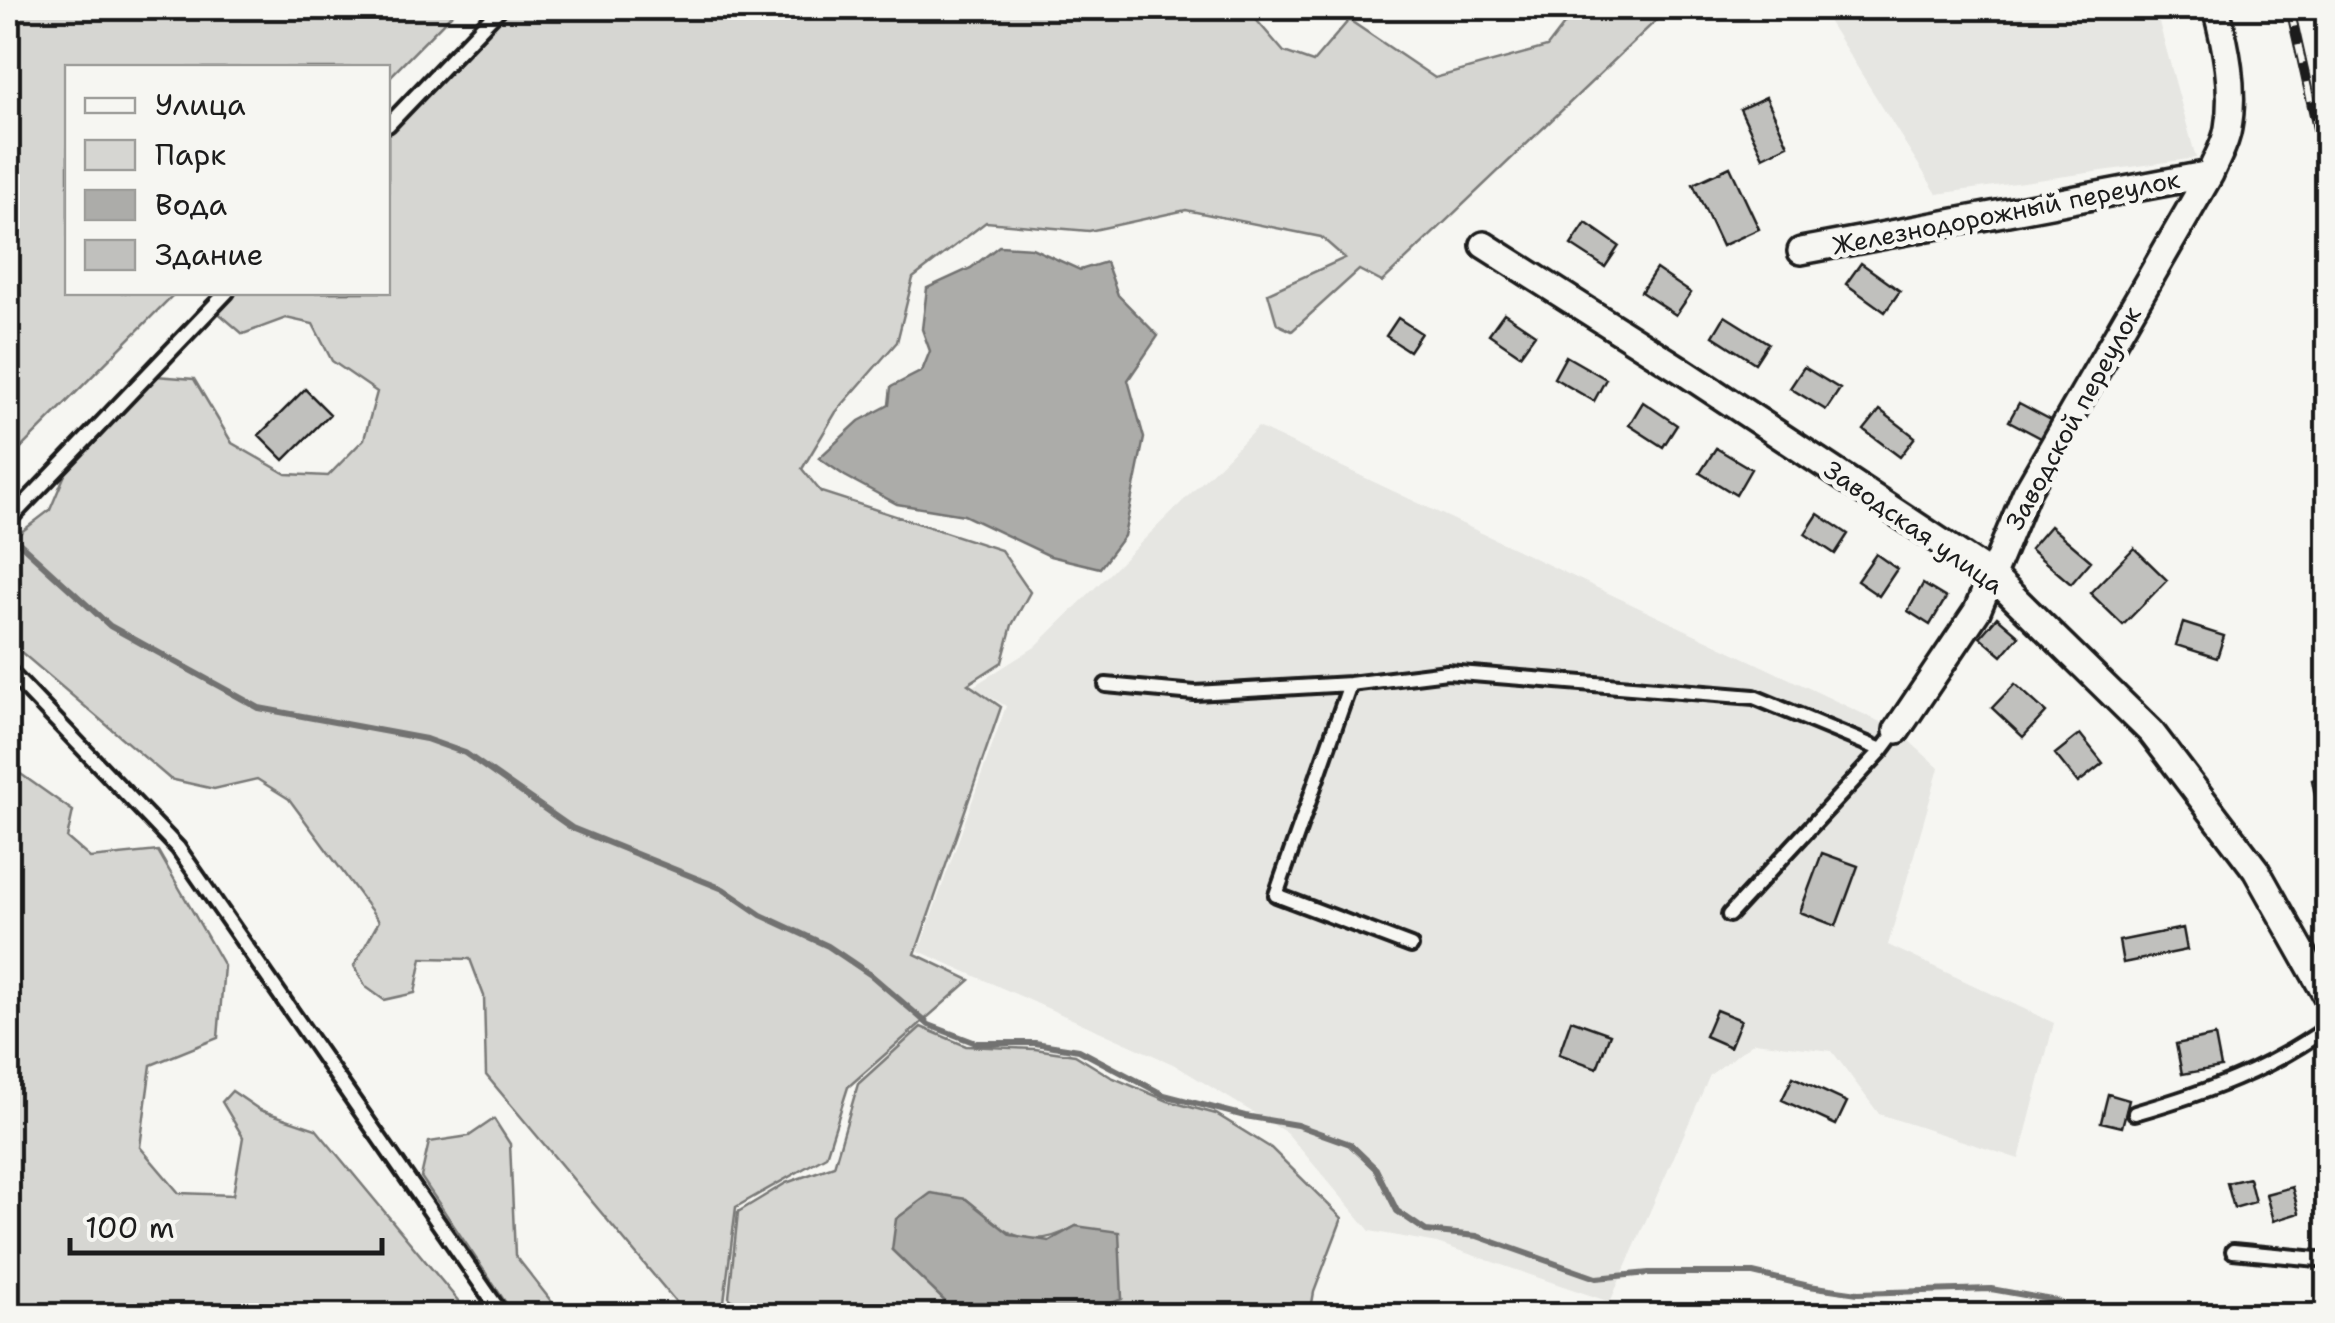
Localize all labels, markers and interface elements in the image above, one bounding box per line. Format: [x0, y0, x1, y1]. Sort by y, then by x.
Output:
legend [65, 65, 390, 295]
text: Улица [155, 84, 246, 125]
text: Парк [155, 134, 226, 175]
street label: Железнодорожный переулок [1829, 162, 2183, 262]
text: Вода [155, 184, 227, 225]
text: Здание [155, 234, 264, 275]
street label: Заводской переулок [1997, 300, 2149, 536]
street label: Заводская улица [1818, 452, 2011, 602]
scale bar [70, 1193, 382, 1255]
text: 100 m [85, 1207, 175, 1248]

